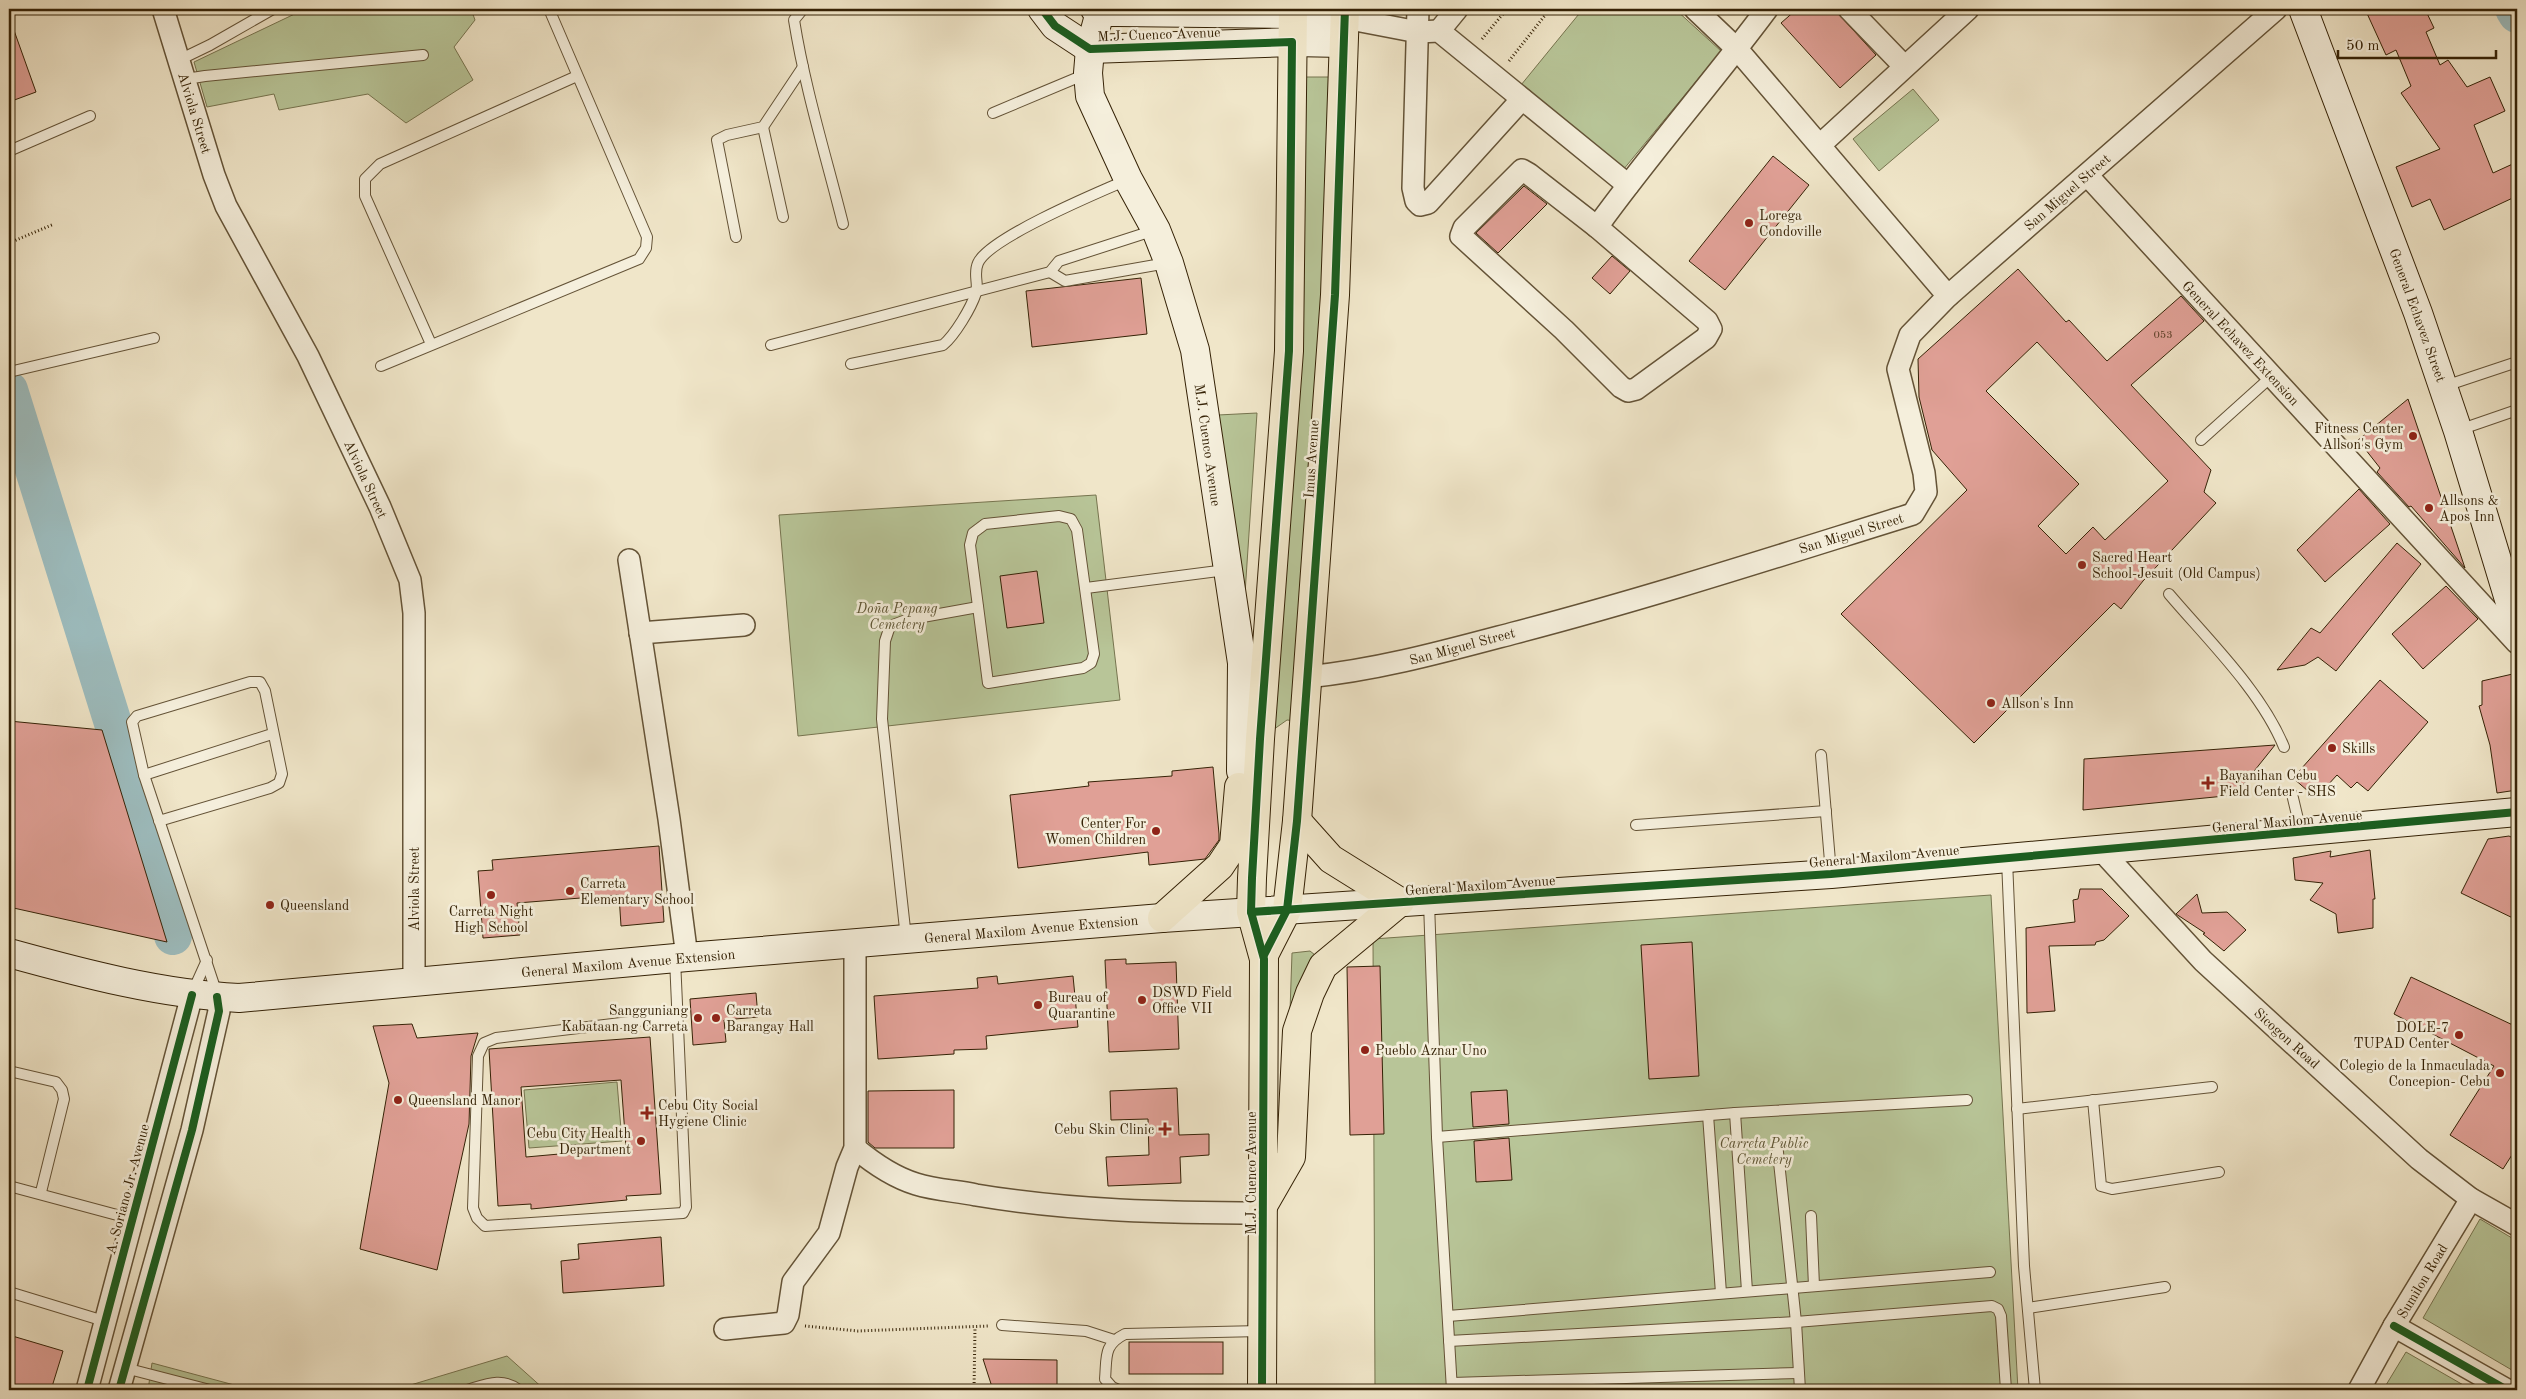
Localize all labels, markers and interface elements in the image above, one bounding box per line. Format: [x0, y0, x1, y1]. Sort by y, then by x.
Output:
street label: M.J. Cuenco Avenue [1097, 26, 1221, 44]
scale bar [2338, 28, 2496, 60]
text: 50 m [2346, 39, 2380, 54]
street label: Alviola Street [175, 71, 213, 156]
street label: San Miguel Street [2022, 152, 2113, 234]
place label: Lorega Condoville [1759, 209, 1822, 239]
marker: Lorega Condoville [1743, 217, 1755, 229]
street label: General Echavez Street [2386, 247, 2448, 384]
street label: General Echavez Extension [2179, 279, 2302, 409]
house number: 053 [2153, 330, 2173, 341]
street label: M.J. Cuenco Avenue [1191, 383, 1223, 507]
street label: Imus Avenue [1302, 419, 1322, 499]
place label: Fitness Center Allson's Gym [2314, 422, 2403, 452]
marker: Fitness Center Allson's Gym [2407, 430, 2419, 442]
street label: Alviola Street [341, 438, 389, 521]
place label: Allsons & Apos Inn [2439, 494, 2499, 524]
marker: Allsons & Apos Inn [2423, 502, 2435, 514]
street label: San Miguel Street [1797, 511, 1905, 557]
place label: Sacred Heart School-Jesuit (Old Campus) [2092, 551, 2261, 581]
marker: Sacred Heart School-Jesuit (Old Campus) [2076, 559, 2088, 571]
park label: Doña Pepang Cemetery [855, 602, 938, 633]
street label: San Miguel Street [1408, 626, 1517, 668]
marker: Allson's Inn [1985, 697, 1997, 709]
place label: Allson's Inn [2001, 697, 2074, 711]
marker: Skills [2326, 742, 2338, 754]
place label: Skills [2342, 742, 2375, 756]
place label: Bayanihan Cebu Field Center - SHS [2219, 769, 2336, 799]
marker: Bayanihan Cebu Field Center - SHS [2201, 776, 2215, 790]
street label: General Maxilom Avenue [2211, 808, 2363, 836]
place label: Center For Women Children [1045, 817, 1146, 847]
marker: Center For Women Children [1150, 825, 1162, 837]
street label: General Maxilom Avenue [1808, 843, 1960, 871]
street label: Alviola Street [408, 847, 422, 931]
street label: General Maxilom Avenue [1404, 874, 1556, 898]
place label: Carreta Elementary School [580, 877, 694, 907]
marker: Carreta Elementary School [564, 885, 576, 897]
marker: Carreta Night High School [485, 889, 497, 901]
marker: Queensland [264, 899, 276, 911]
place label: Queensland [280, 899, 349, 913]
place label: Carreta Night High School [449, 905, 533, 935]
street label: General Maxilom Avenue Extension [923, 914, 1139, 946]
street label: General Maxilom Avenue Extension [520, 948, 736, 980]
place label: DSWD Field Office VII [1152, 986, 1232, 1016]
place label: Bureau of Quarantine [1048, 991, 1115, 1021]
marker: DSWD Field Office VII [1136, 994, 1148, 1006]
marker: Bureau of Quarantine [1032, 999, 1044, 1011]
place label: Sangguniang Kabataan ng Carreta [561, 1004, 688, 1034]
place label: Carreta Barangay Hall [726, 1004, 814, 1034]
street label: Sicogon Road [2251, 1006, 2322, 1072]
marker: Sangguniang Kabataan ng Carreta [692, 1012, 704, 1024]
marker: Carreta Barangay Hall [710, 1012, 722, 1024]
place label: DOLE-7 TUPAD Center [2354, 1021, 2449, 1051]
marker: DOLE-7 TUPAD Center [2453, 1029, 2465, 1041]
marker: Pueblo Aznar Uno [1359, 1044, 1371, 1056]
place label: Pueblo Aznar Uno [1375, 1044, 1487, 1058]
place label: Colegio de la Inmaculada Concepion- Cebu [2339, 1059, 2491, 1089]
marker: Colegio de la Inmaculada Concepion- Cebu [2494, 1067, 2506, 1079]
marker: Queensland Manor [392, 1094, 404, 1106]
place label: Queensland Manor [408, 1094, 520, 1108]
place label: Cebu City Social Hygiene Clinic [658, 1099, 758, 1129]
marker: Cebu City Social Hygiene Clinic [640, 1106, 654, 1120]
street label: M.J. Cuenco Avenue [1245, 1111, 1259, 1235]
street label: A. Soriano Jr. Avenue [104, 1122, 152, 1256]
marker: Cebu Skin Clinic [1158, 1122, 1172, 1136]
place label: Cebu Skin Clinic [1054, 1123, 1154, 1137]
place label: Cebu City Health Department [527, 1127, 631, 1157]
marker: Cebu City Health Department [635, 1135, 647, 1147]
park label: Carreta Public Cemetery [1719, 1137, 1809, 1168]
street label: Sumilon Road [2395, 1242, 2451, 1321]

